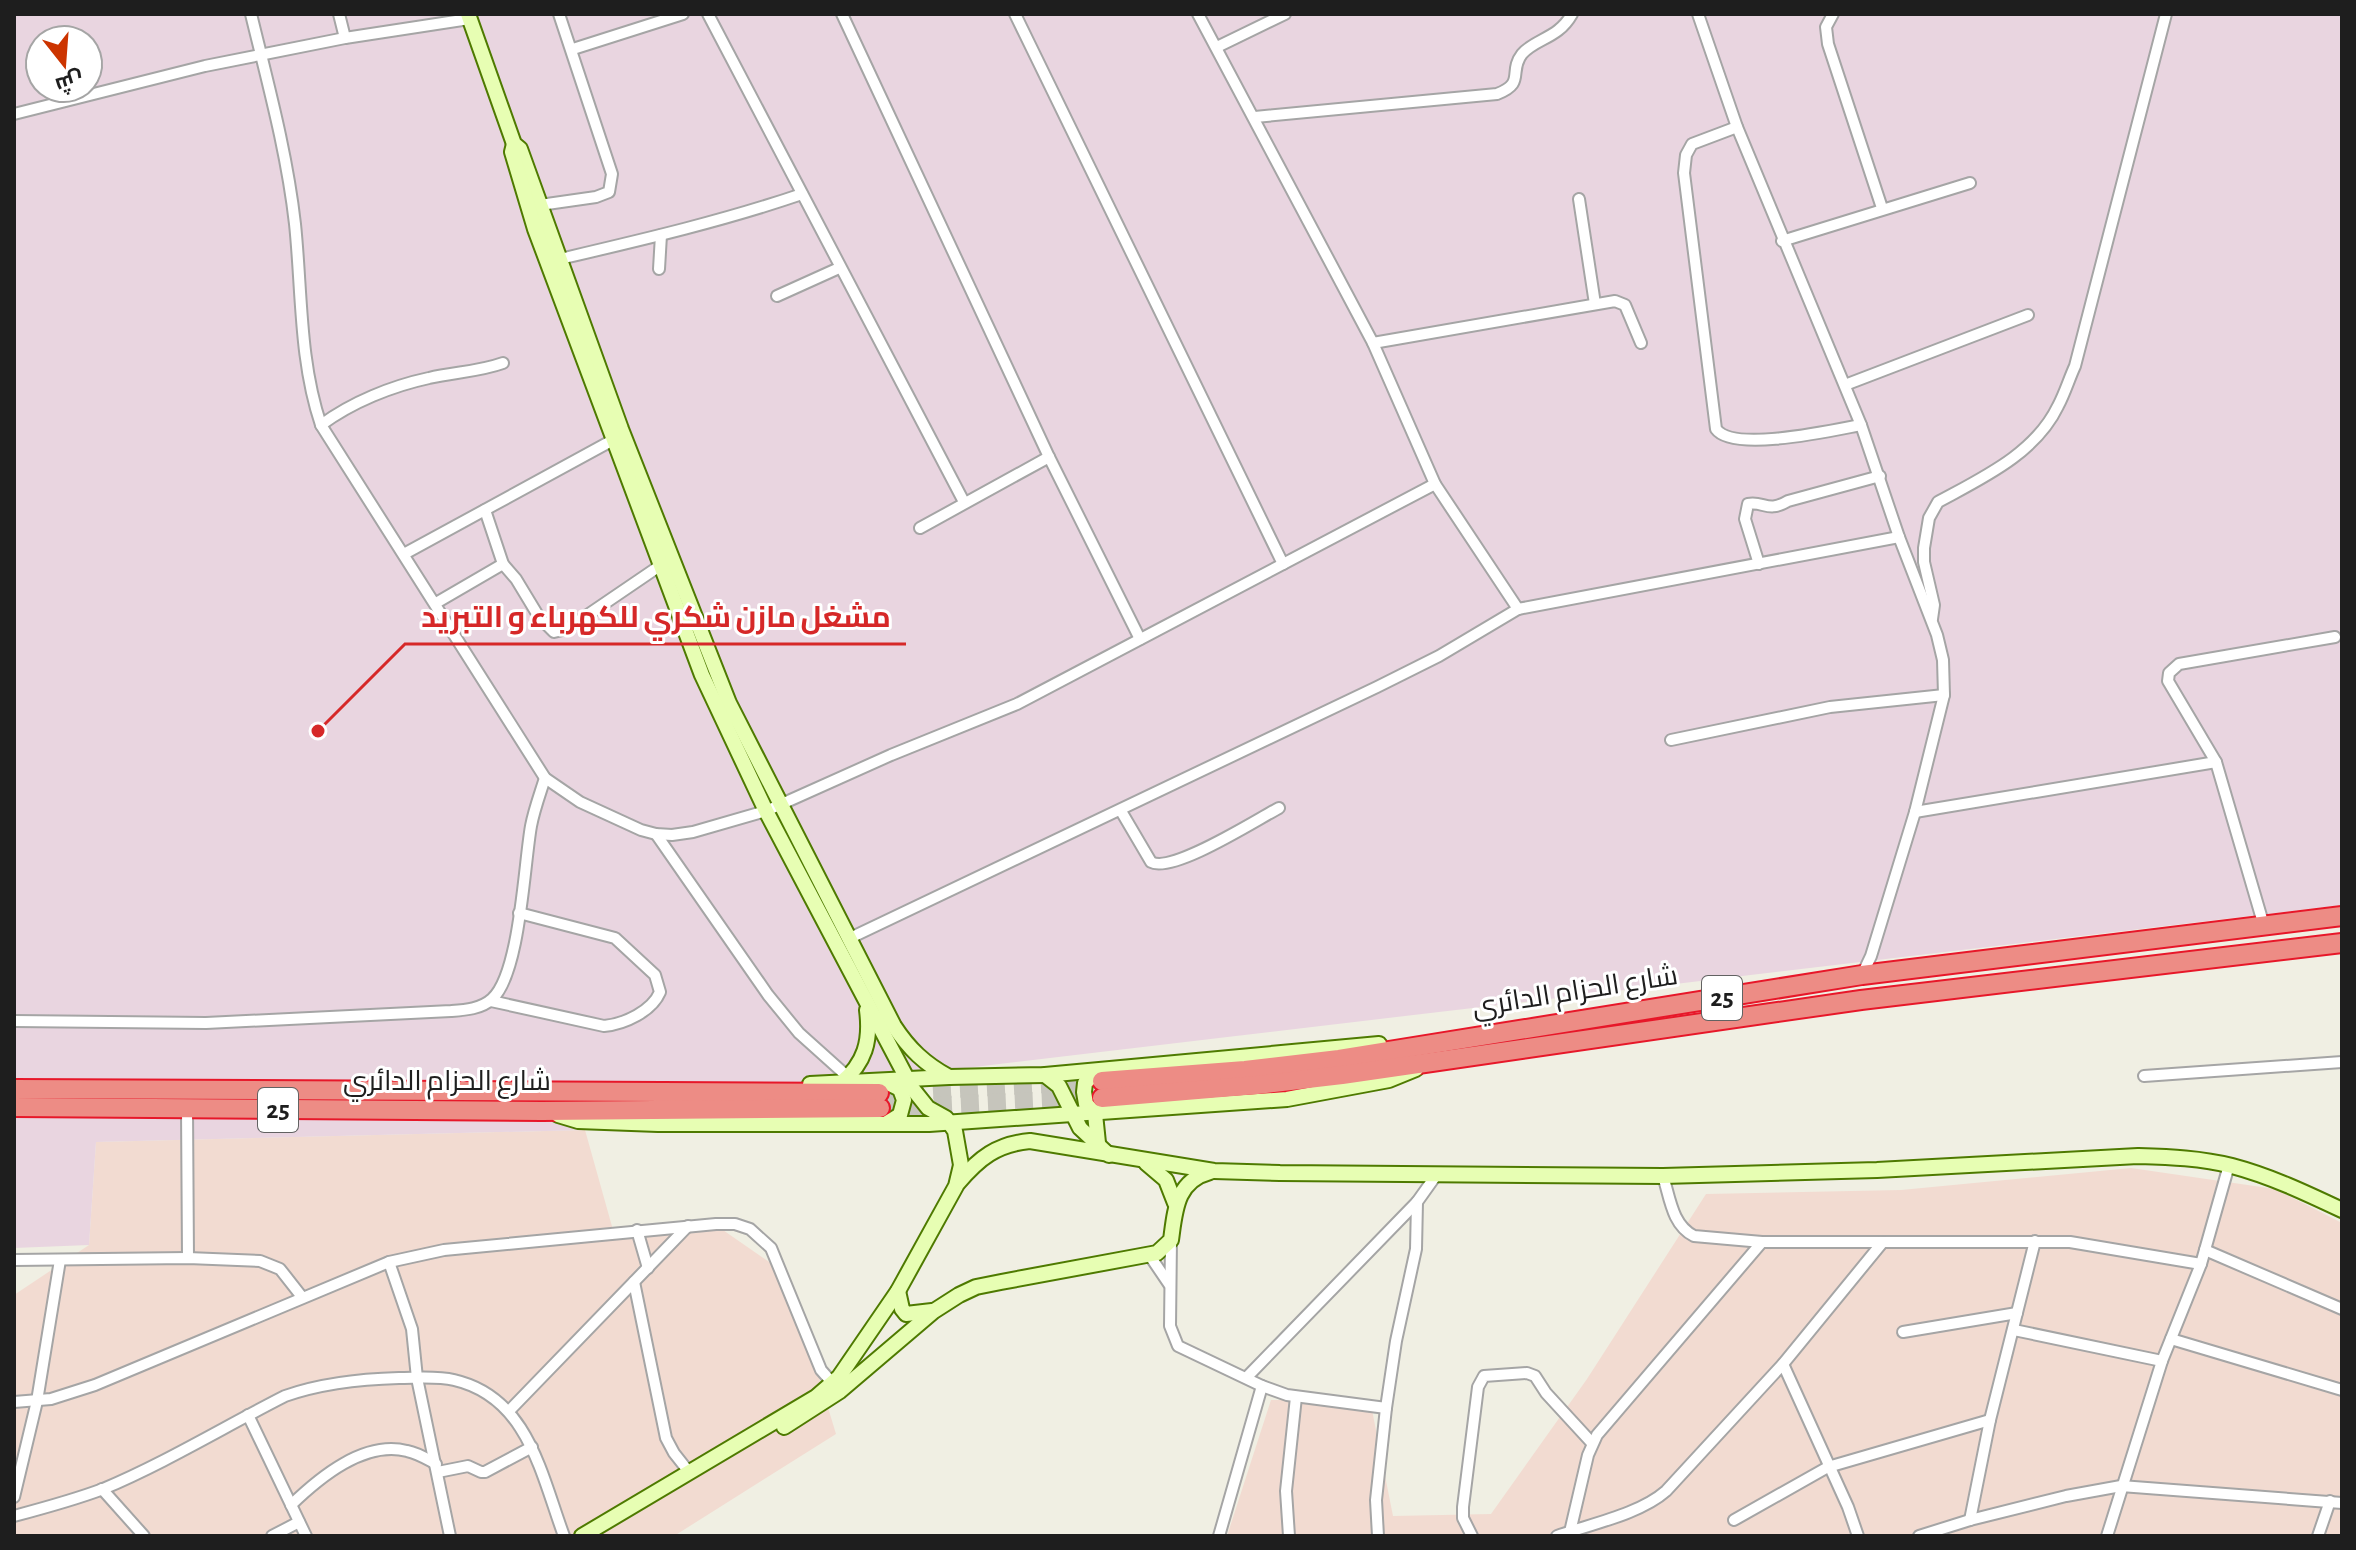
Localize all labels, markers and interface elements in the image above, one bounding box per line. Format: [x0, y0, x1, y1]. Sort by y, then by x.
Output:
north arrow [24, 24, 104, 104]
text: ش [52, 66, 87, 98]
callout: مشغل مازن شكري للكهرباء و التبريد [405, 590, 906, 644]
text: مشغل مازن شكري للكهرباء و التبريد [421, 602, 891, 641]
street label: شارع الحزام الدائري [1470, 961, 1681, 1028]
road number: 25 [1702, 976, 1742, 1020]
street label: شارع الحزام الدائري [343, 1067, 551, 1102]
road number: 25 [258, 1088, 298, 1132]

